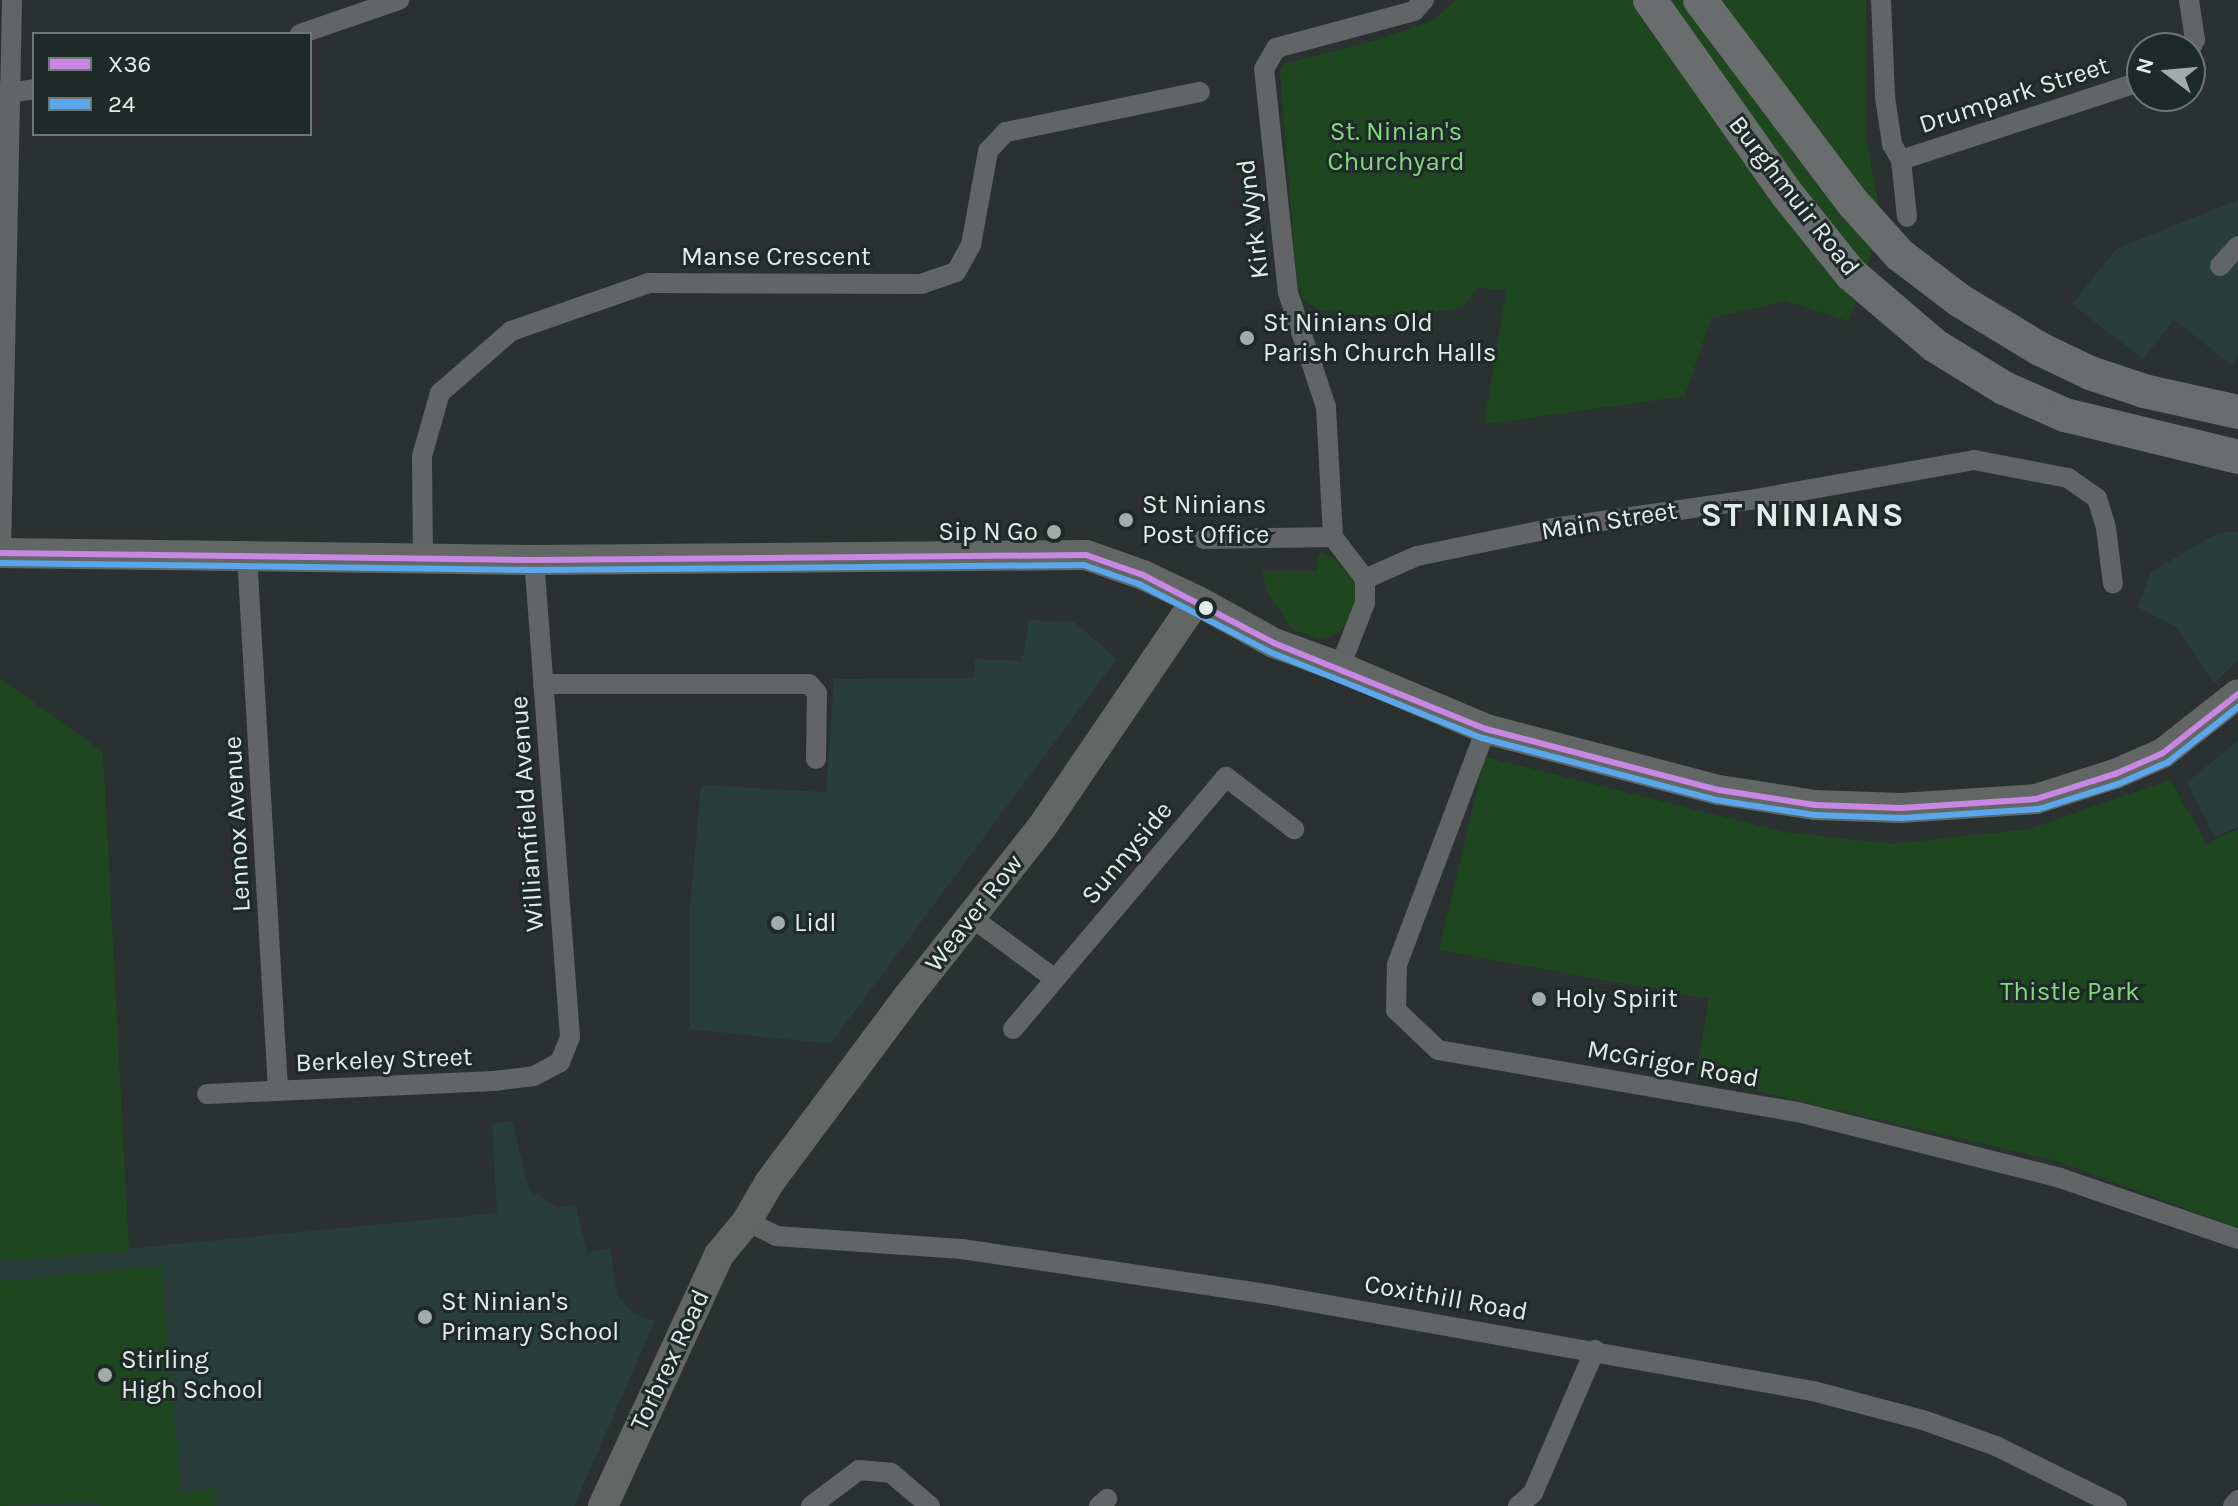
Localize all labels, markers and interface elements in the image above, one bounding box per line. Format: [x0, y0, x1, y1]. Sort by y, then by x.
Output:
legend [32, 32, 312, 136]
north arrow [2126, 32, 2206, 112]
text: X36 [108, 50, 151, 78]
street label: Drumpark Street [1915, 50, 2113, 140]
text: N [2130, 55, 2160, 77]
text: 24 [108, 90, 135, 118]
street label: Burghmuir Road [1722, 110, 1866, 282]
park label: St. Ninian's Churchyard [1327, 116, 1465, 178]
street label: Kirk Wynd [1230, 157, 1276, 281]
street label: Manse Crescent [681, 241, 871, 273]
place label: St Ninians Old Parish Church Halls [1263, 307, 1496, 368]
marker: St Ninians Old Parish Church Halls [1238, 329, 1256, 347]
place label: St Ninians Post Office [1142, 489, 1269, 550]
street label: Main Street [1539, 495, 1679, 547]
district label: ST NINIANS [1700, 496, 1906, 536]
marker: St Ninians Post Office [1117, 511, 1135, 529]
place label: Sip N Go [938, 516, 1038, 548]
marker: Sip N Go [1045, 523, 1063, 541]
unlabelled marker [1198, 600, 1214, 616]
street label: Williamfield Avenue [503, 695, 551, 933]
street label: Lennox Avenue [217, 735, 257, 913]
street label: Sunnyside [1075, 795, 1179, 911]
street label: Weaver Row [918, 848, 1030, 978]
place label: Lidl [794, 907, 837, 939]
marker: Lidl [769, 914, 787, 932]
park label: Thistle Park [2000, 976, 2140, 1008]
place label: Holy Spirit [1555, 983, 1678, 1015]
marker: Holy Spirit [1530, 990, 1548, 1008]
street label: McGrigor Road [1585, 1034, 1761, 1094]
street label: Berkeley Street [295, 1041, 473, 1079]
street label: Coxithill Road [1362, 1268, 1530, 1328]
street label: Torbrex Road [624, 1285, 716, 1435]
place label: St Ninian's Primary School [441, 1286, 619, 1348]
marker: St Ninian's Primary School [416, 1308, 434, 1326]
place label: Stirling High School [121, 1344, 263, 1406]
marker: Stirling High School [96, 1366, 114, 1384]

